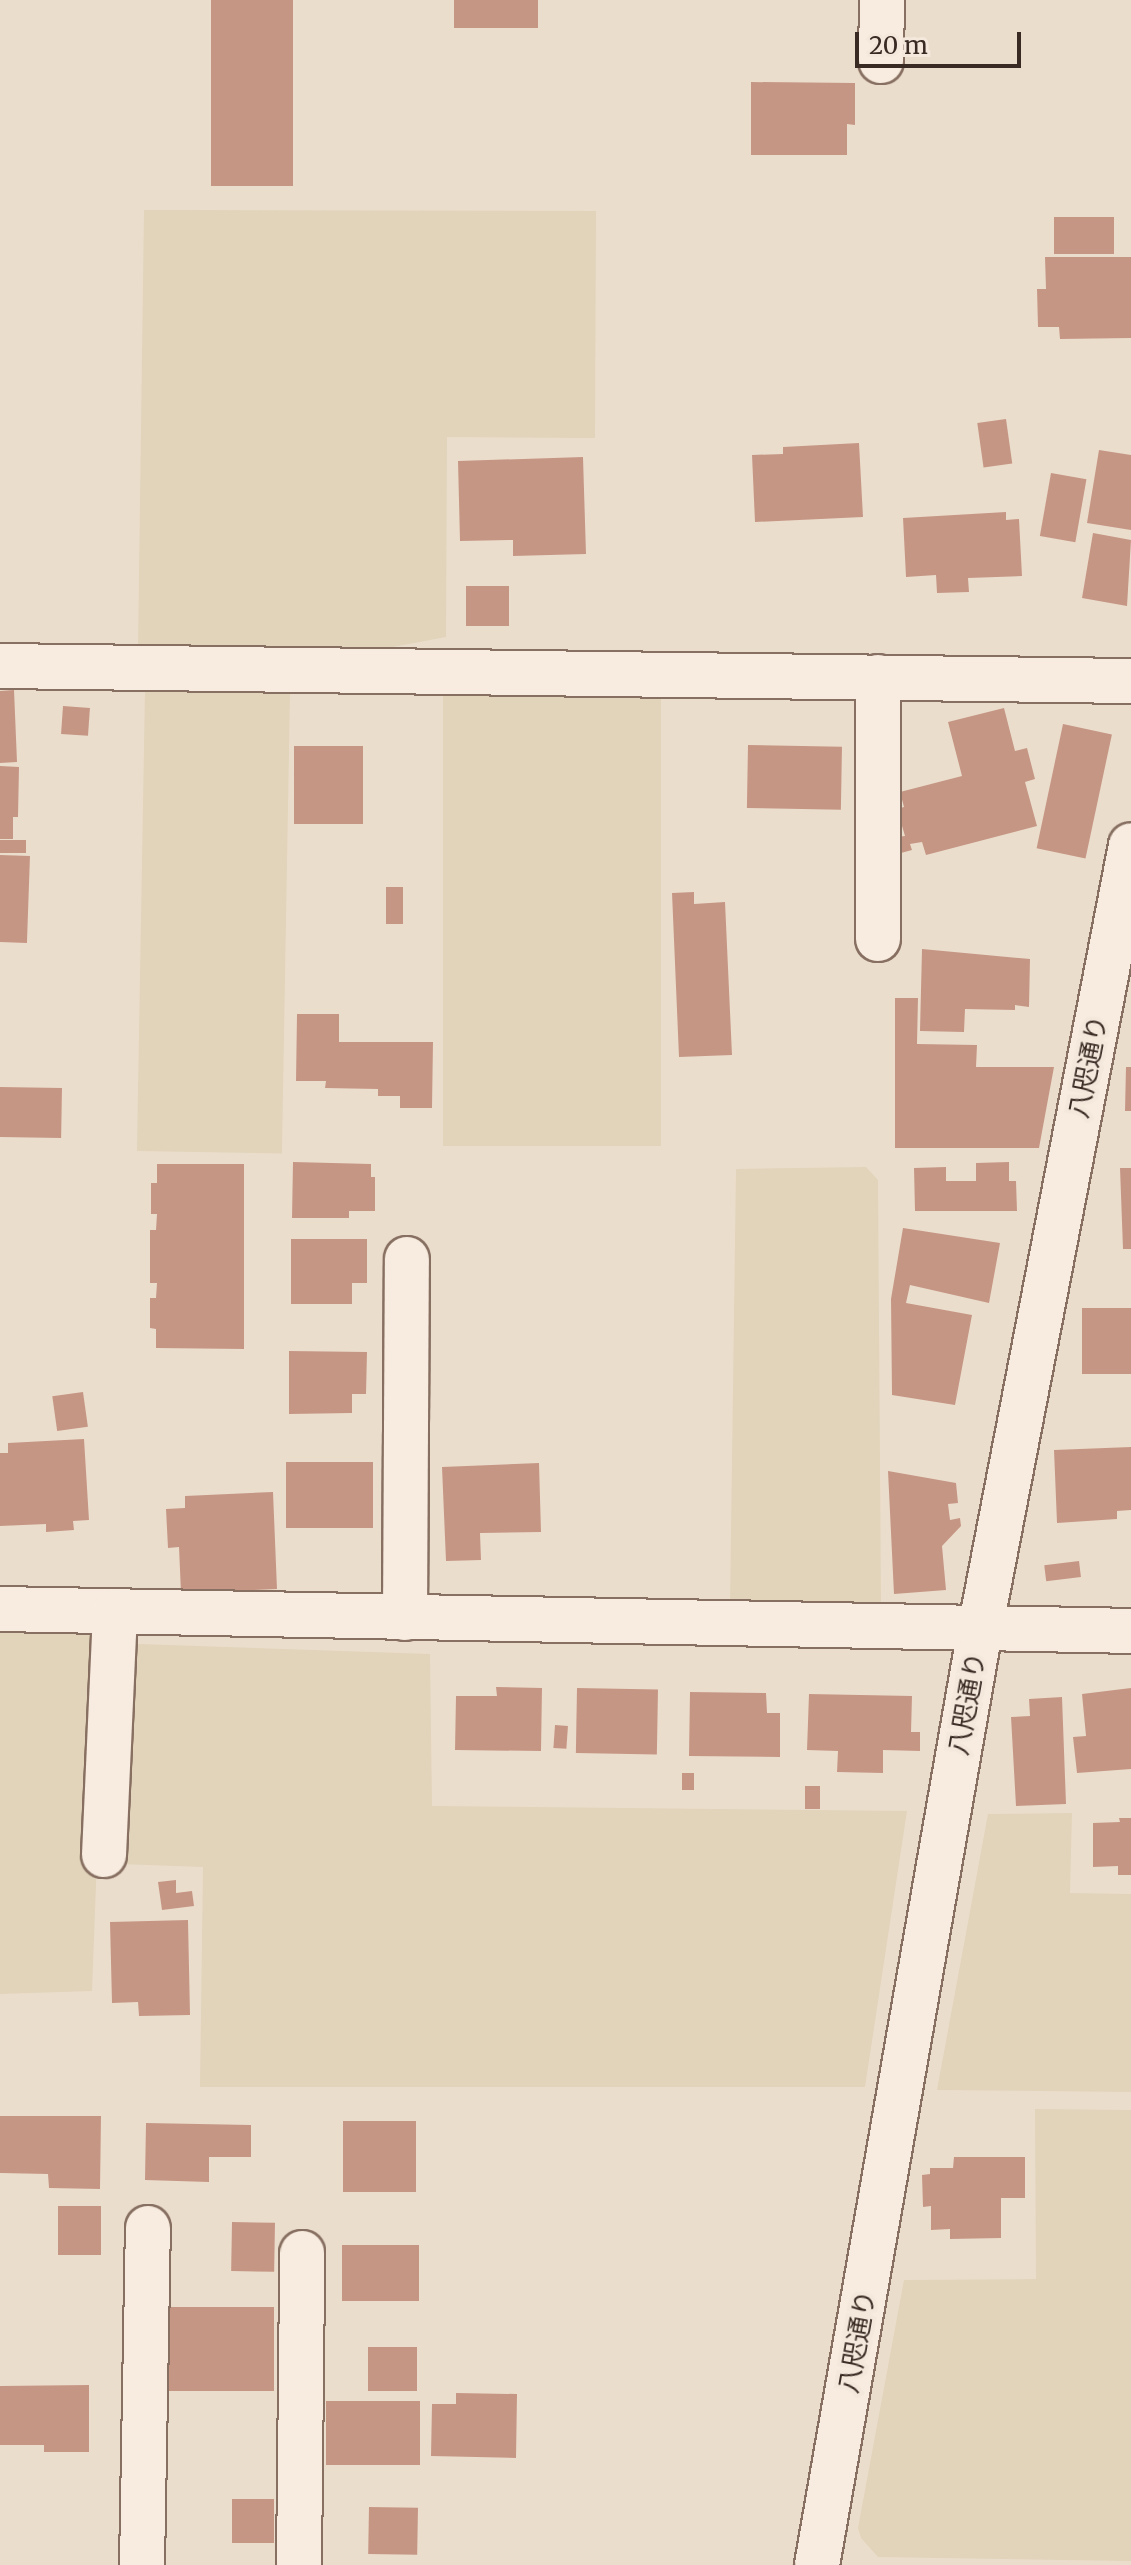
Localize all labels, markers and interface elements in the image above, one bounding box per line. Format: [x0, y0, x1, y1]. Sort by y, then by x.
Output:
scale bar [859, 16, 1025, 66]
text: 20 m [869, 30, 928, 61]
street label: 八咫通り [1063, 1013, 1113, 1121]
street label: 八咫通り [943, 1650, 991, 1758]
street label: 八咫通り [833, 2288, 881, 2396]

